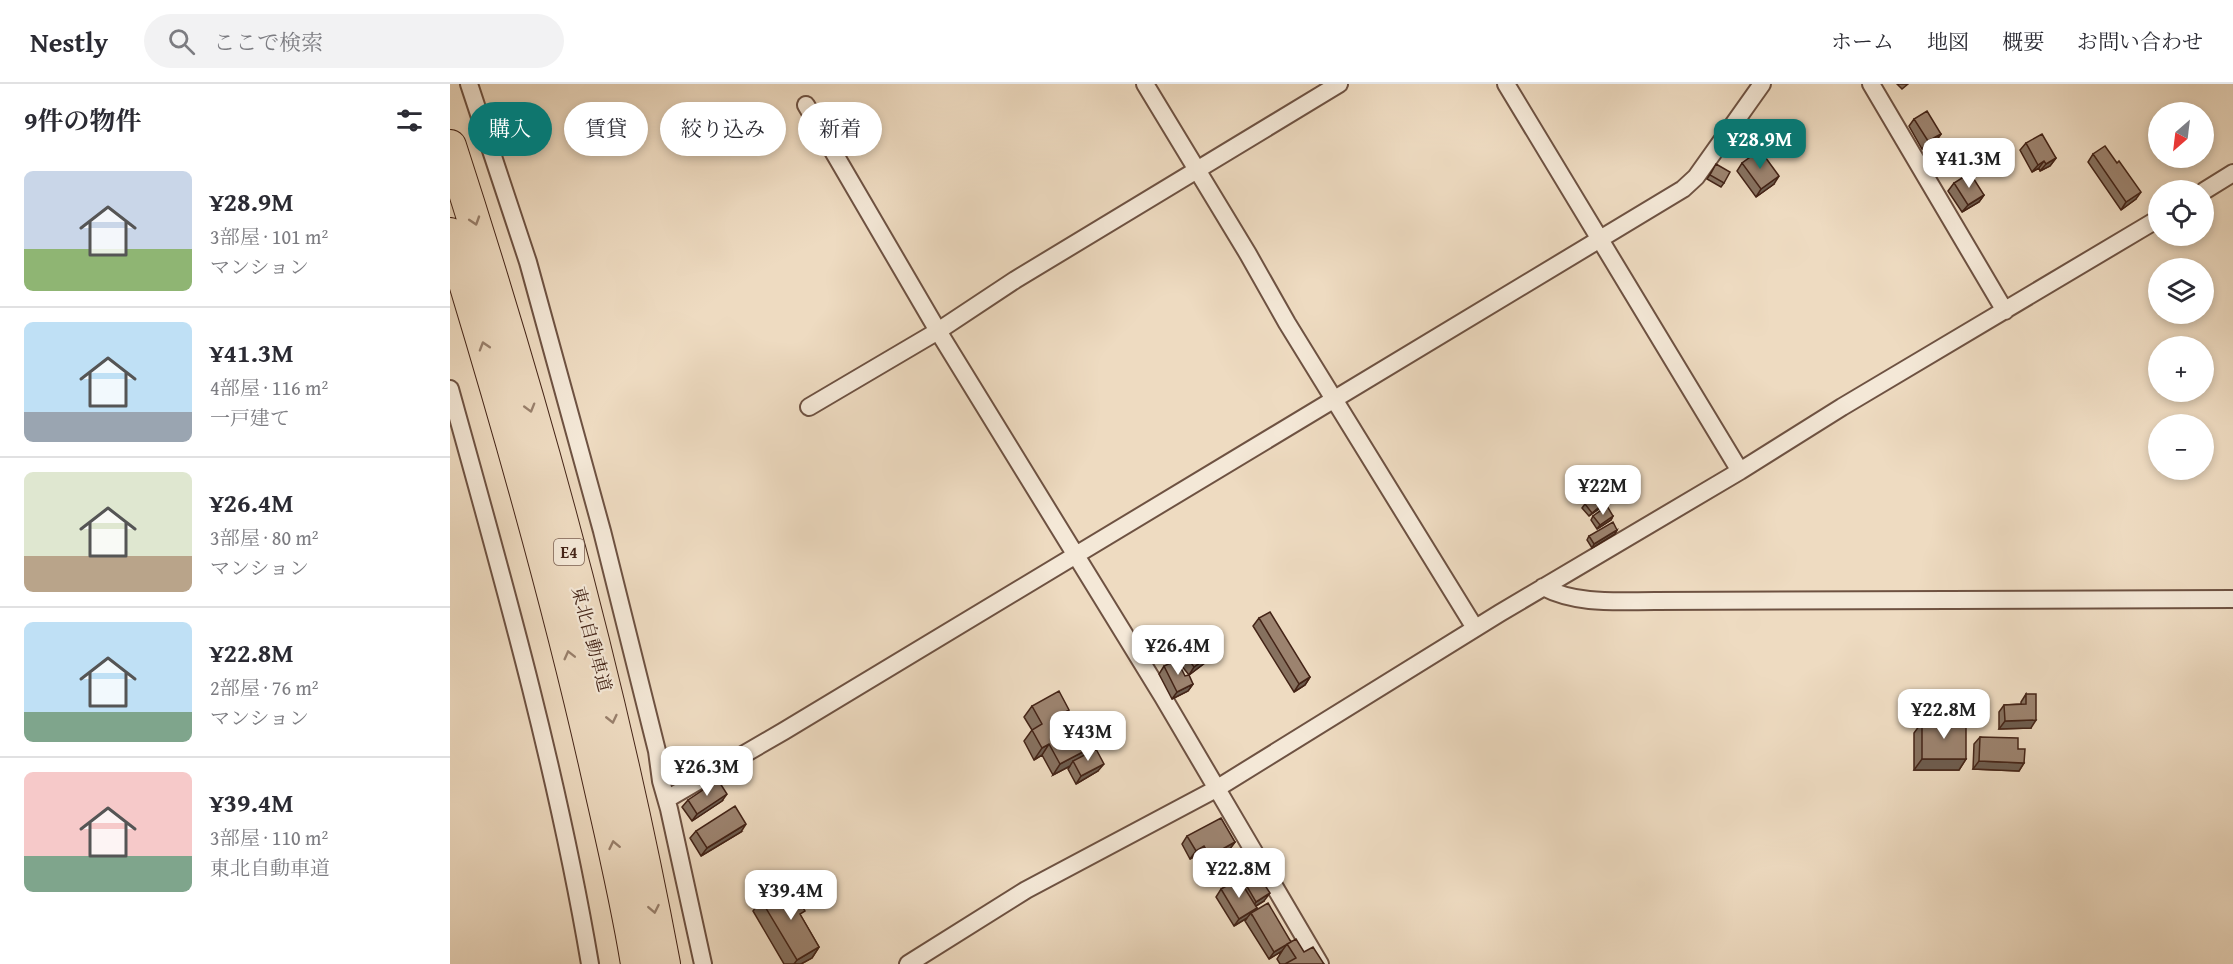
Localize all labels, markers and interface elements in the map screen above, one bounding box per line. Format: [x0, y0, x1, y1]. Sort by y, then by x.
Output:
search box [144, 14, 564, 68]
text: Nestly [30, 21, 108, 62]
icon: search [165, 25, 198, 58]
text: ここで検索 [213, 26, 323, 58]
text: ホーム [1831, 26, 1894, 57]
text: 地図 [1927, 26, 1969, 57]
text: 概要 [2002, 26, 2044, 57]
text: お問い合わせ [2077, 26, 2203, 57]
text: 9件の物件 [24, 101, 141, 140]
chip: 購入 [468, 102, 552, 156]
chip: 賃貸 [564, 102, 648, 156]
chip: 絞り込み [660, 102, 786, 156]
chip: 新着 [798, 102, 882, 156]
north arrow [2148, 102, 2214, 168]
map controls [2148, 102, 2214, 480]
icon: filters [393, 104, 426, 137]
pin: ¥28.9M [1711, 119, 1809, 170]
text: ¥28.9M [1728, 124, 1792, 153]
pin: ¥41.3M [1920, 138, 2018, 189]
text: ¥41.3M [1937, 143, 2001, 172]
button: locate [2148, 180, 2214, 246]
text: ¥28.9M [210, 182, 294, 221]
icon: home [72, 195, 144, 267]
one-way arrow [467, 215, 480, 226]
text: 3部屋 · 101 m² [210, 222, 328, 251]
text: マンション [210, 252, 309, 281]
button: layers [2148, 258, 2214, 324]
text: ¥41.3M [210, 333, 294, 372]
button: + [2148, 336, 2214, 402]
one-way arrow [479, 341, 491, 352]
icon: home [72, 346, 144, 418]
text: 4部屋 · 116 m² [210, 373, 328, 402]
text: 一戸建て [210, 403, 290, 432]
one-way arrow [523, 403, 535, 413]
button: − [2148, 414, 2214, 480]
pin: ¥22M [1567, 465, 1639, 516]
text: ¥22M [1579, 470, 1627, 499]
text: ¥26.4M [210, 483, 294, 522]
icon: home [72, 496, 144, 568]
text: 3部屋 · 80 m² [210, 523, 319, 552]
road number: E4 [554, 539, 584, 565]
text: マンション [210, 553, 309, 582]
street label: 東北自動車道 [565, 583, 619, 695]
pin: ¥26.4M [1129, 625, 1227, 676]
text: ¥26.4M [1146, 630, 1210, 659]
text: ¥22.8M [210, 633, 294, 672]
icon: home [72, 646, 144, 718]
one-way arrow [563, 650, 576, 660]
text: 2部屋 · 76 m² [210, 673, 319, 702]
pin: ¥22.8M [1895, 689, 1993, 740]
text: ¥22.8M [1912, 694, 1976, 723]
text: マンション [210, 703, 309, 732]
pin: ¥43M [1052, 711, 1124, 762]
one-way arrow [605, 713, 618, 723]
text: ¥43M [1064, 716, 1112, 745]
pin: ¥26.3M [658, 746, 756, 797]
text: ¥26.3M [675, 751, 739, 780]
text: ¥39.4M [210, 783, 294, 822]
icon: home [72, 796, 144, 868]
text: 3部屋 · 110 m² [210, 823, 328, 852]
one-way arrow [608, 840, 621, 850]
pin: ¥22.8M [1190, 848, 1288, 899]
text: 東北自動車道 [210, 853, 330, 882]
text: ¥22.8M [1207, 853, 1271, 882]
pin: ¥39.4M [742, 870, 840, 921]
text: ¥39.4M [759, 875, 823, 904]
one-way arrow [647, 904, 660, 914]

